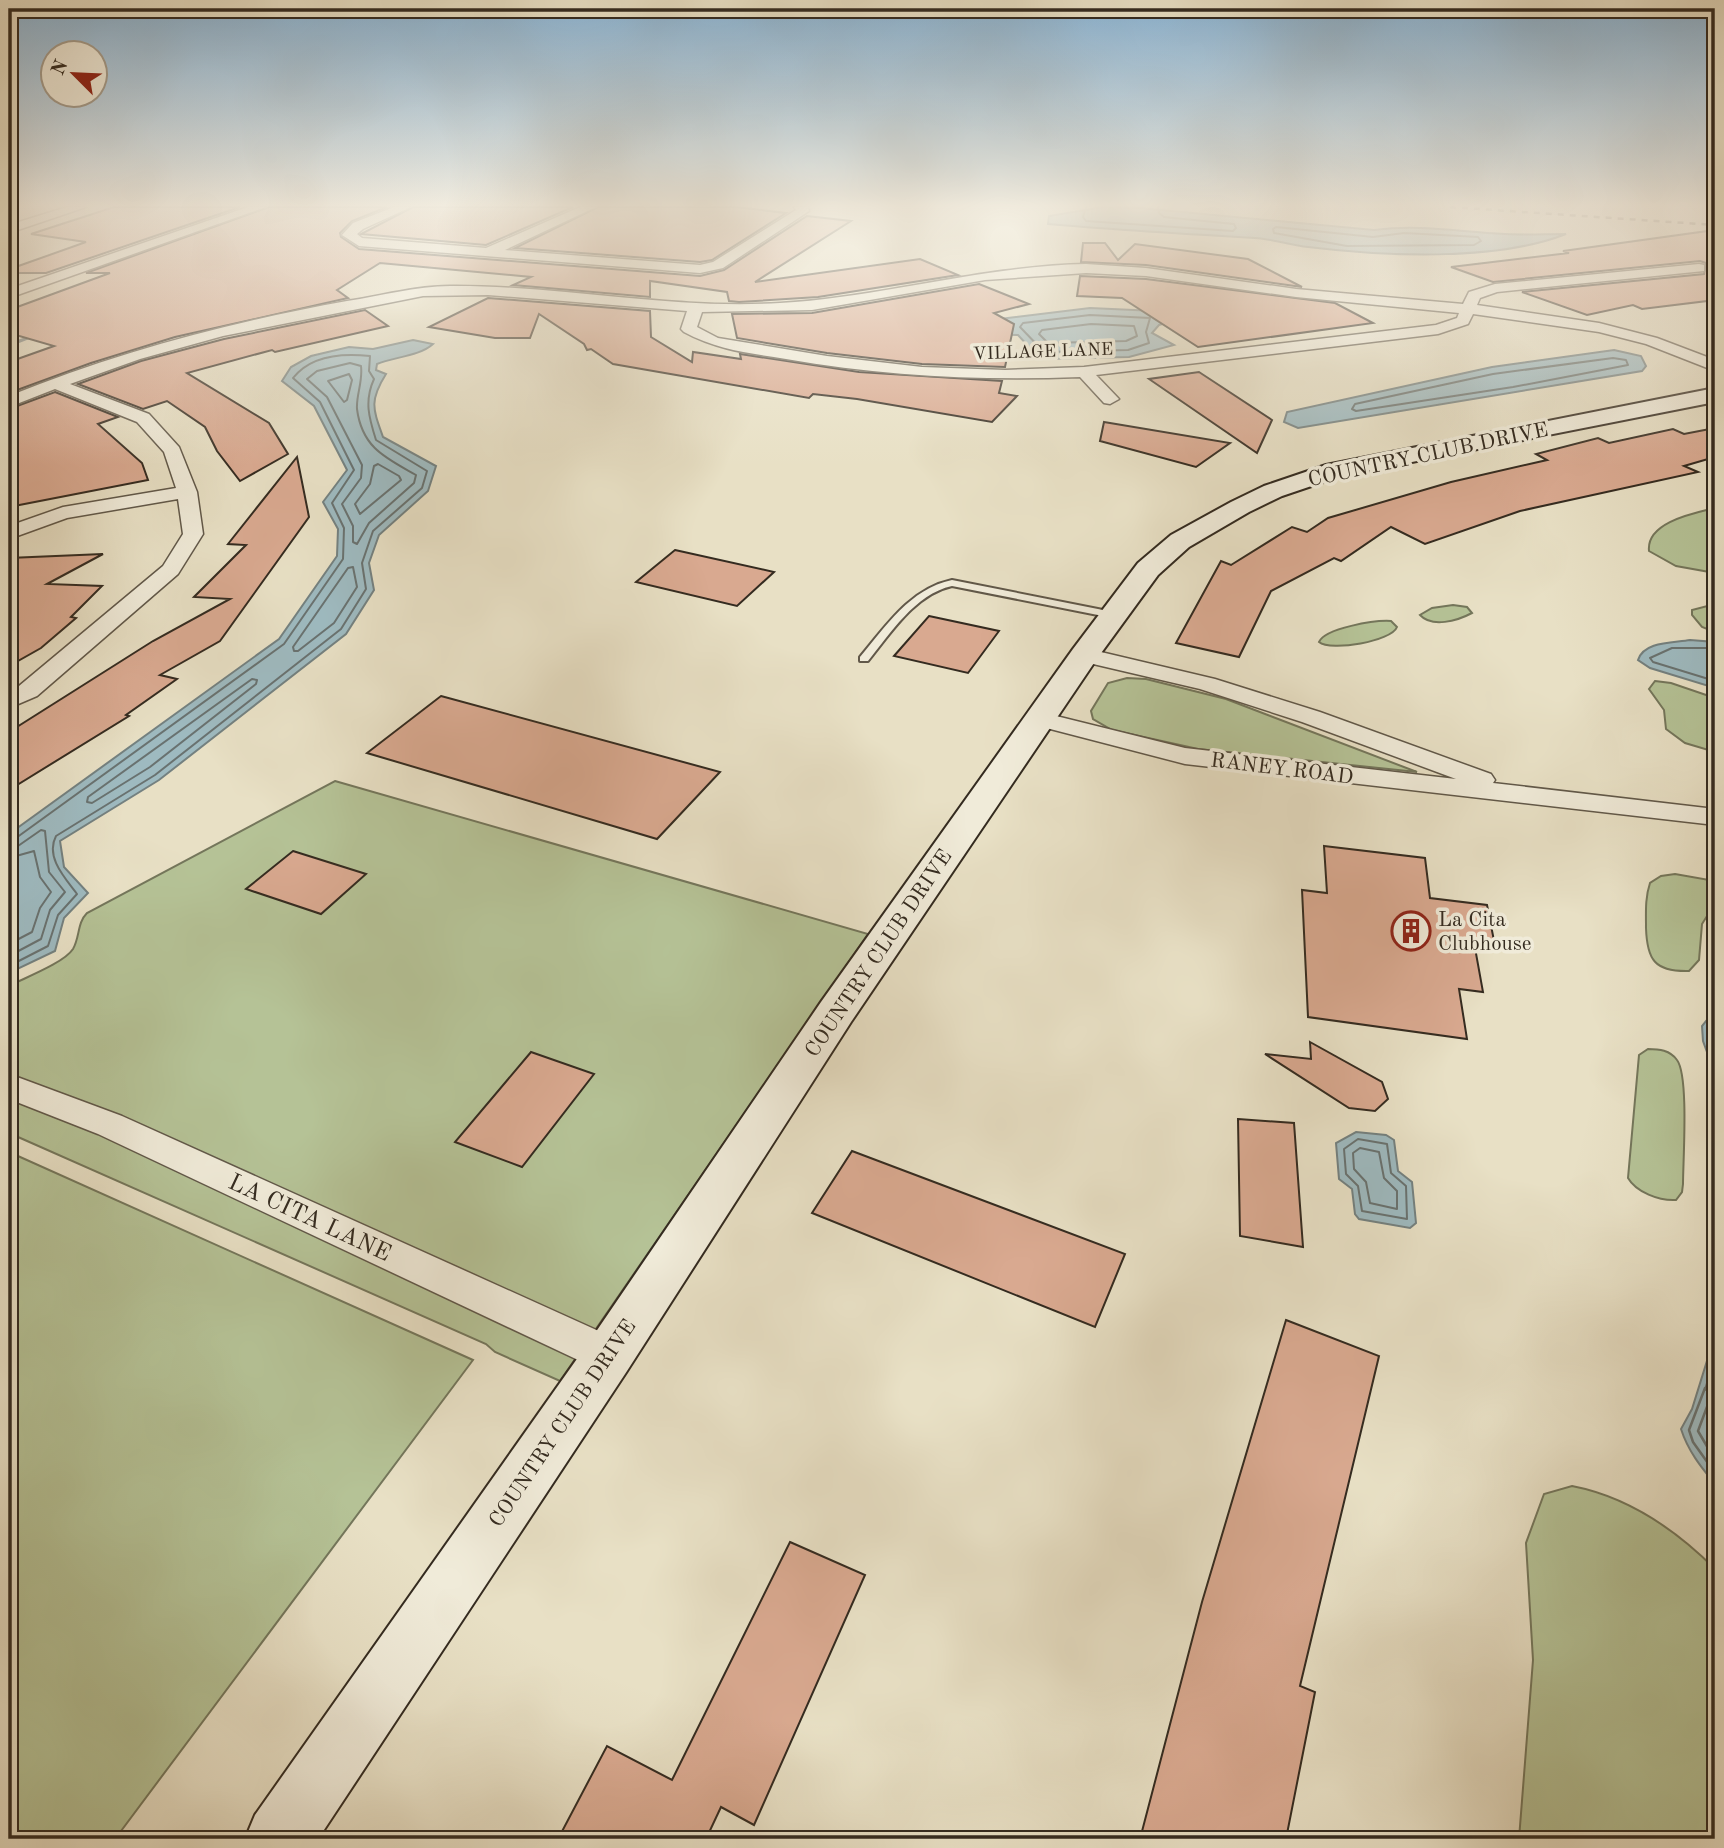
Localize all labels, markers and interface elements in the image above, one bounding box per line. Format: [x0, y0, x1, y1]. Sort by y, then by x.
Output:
north arrow [38, 38, 108, 108]
text: N [49, 57, 73, 79]
street label: VILLAGE LANE [973, 341, 1114, 363]
street label: COUNTRY CLUB DRIVE [1306, 420, 1550, 491]
street label: RANEY ROAD [1209, 750, 1354, 789]
street label: COUNTRY CLUB DRIVE [802, 846, 956, 1061]
building icon: La Cita Clubhouse [1390, 910, 1432, 952]
place label: La Cita Clubhouse [1438, 910, 1532, 955]
street label: LA CITA LANE [224, 1171, 394, 1267]
street label: COUNTRY CLUB DRIVE [486, 1316, 640, 1531]

